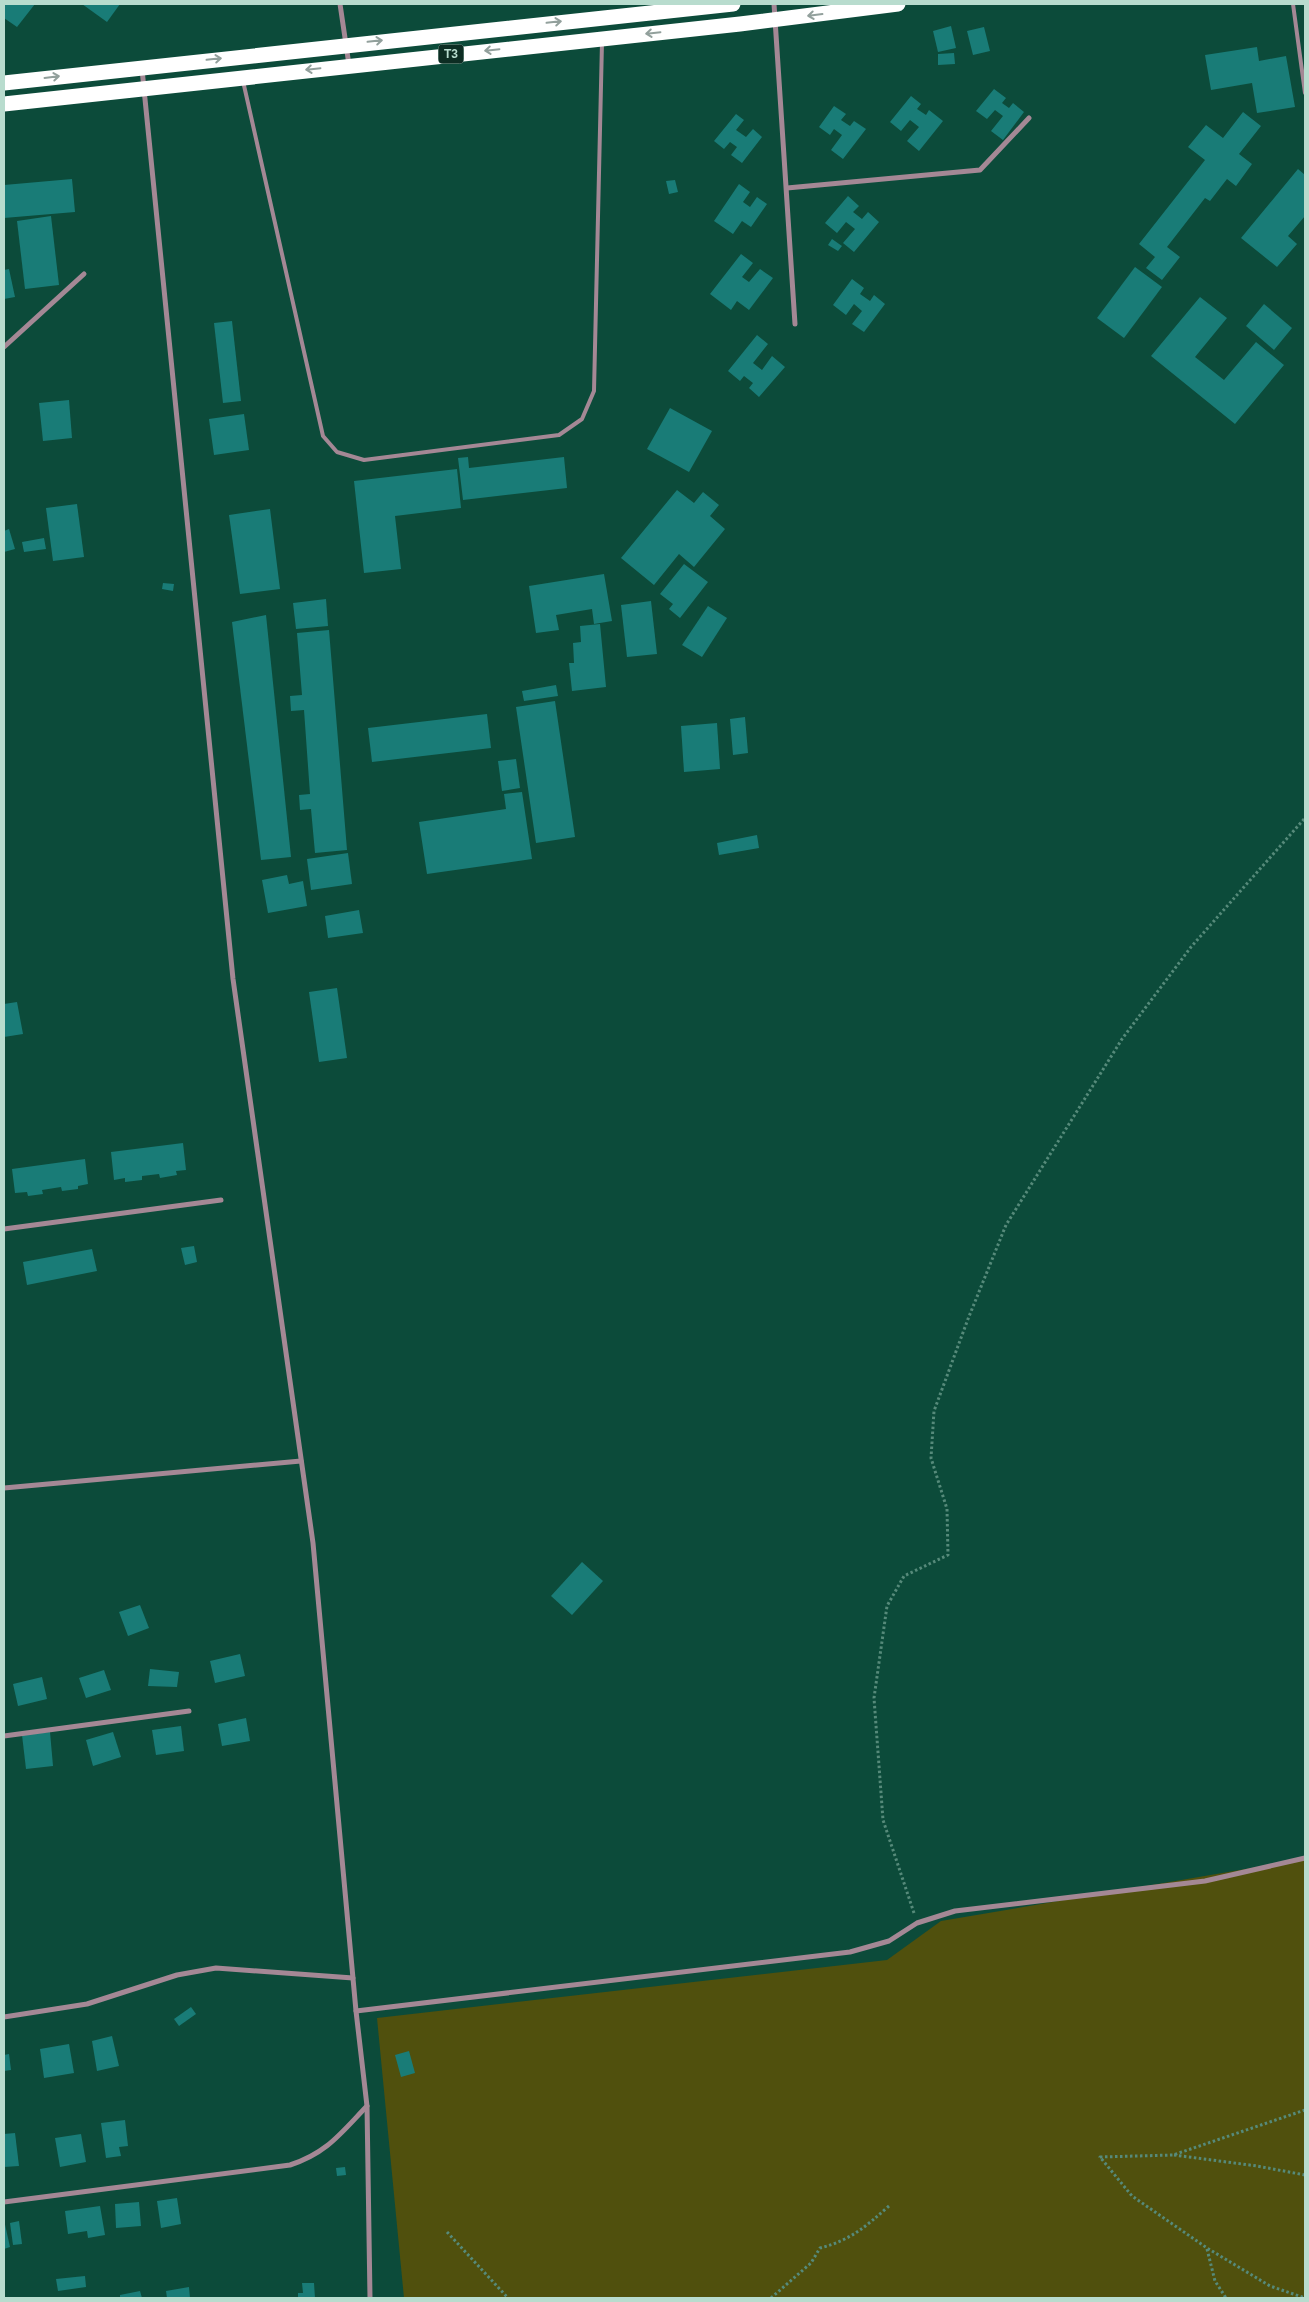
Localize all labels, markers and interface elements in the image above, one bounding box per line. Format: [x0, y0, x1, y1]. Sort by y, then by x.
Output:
one-way arrow [807, 10, 823, 20]
one-way arrow [546, 17, 562, 27]
one-way arrow [646, 28, 662, 38]
one-way arrow [367, 36, 383, 46]
road number: T3 [438, 44, 464, 64]
one-way arrow [484, 45, 500, 55]
one-way arrow [205, 54, 221, 64]
one-way arrow [305, 64, 321, 74]
one-way arrow [44, 72, 60, 82]

